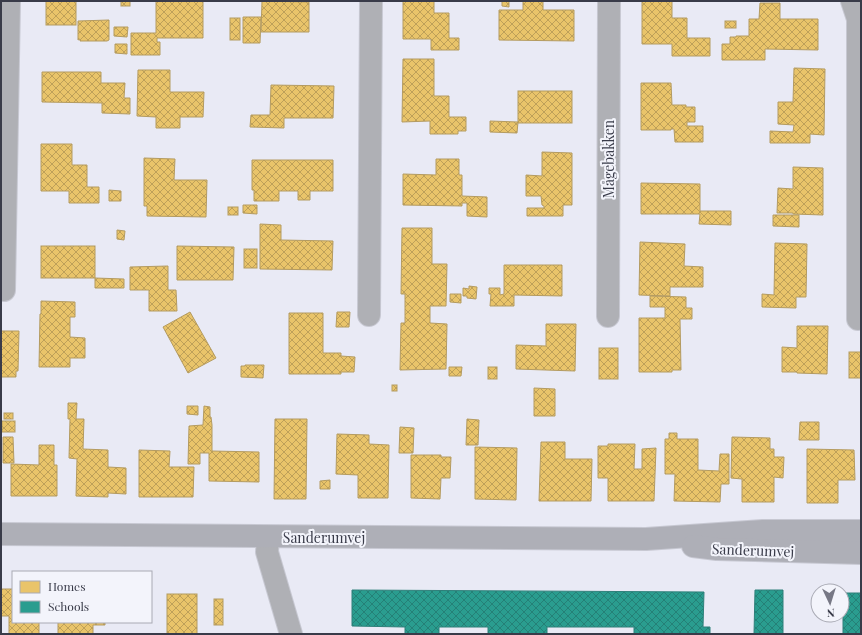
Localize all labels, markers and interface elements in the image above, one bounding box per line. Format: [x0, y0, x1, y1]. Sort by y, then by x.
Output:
street label: Mågebakken [599, 119, 618, 198]
street label: Sanderumvej [283, 528, 365, 547]
street label: Sanderumvej [712, 539, 794, 561]
legend [12, 571, 152, 623]
text: Homes [48, 578, 86, 594]
north arrow [810, 583, 850, 623]
text: Schools [48, 598, 89, 614]
text: N [826, 606, 835, 621]

